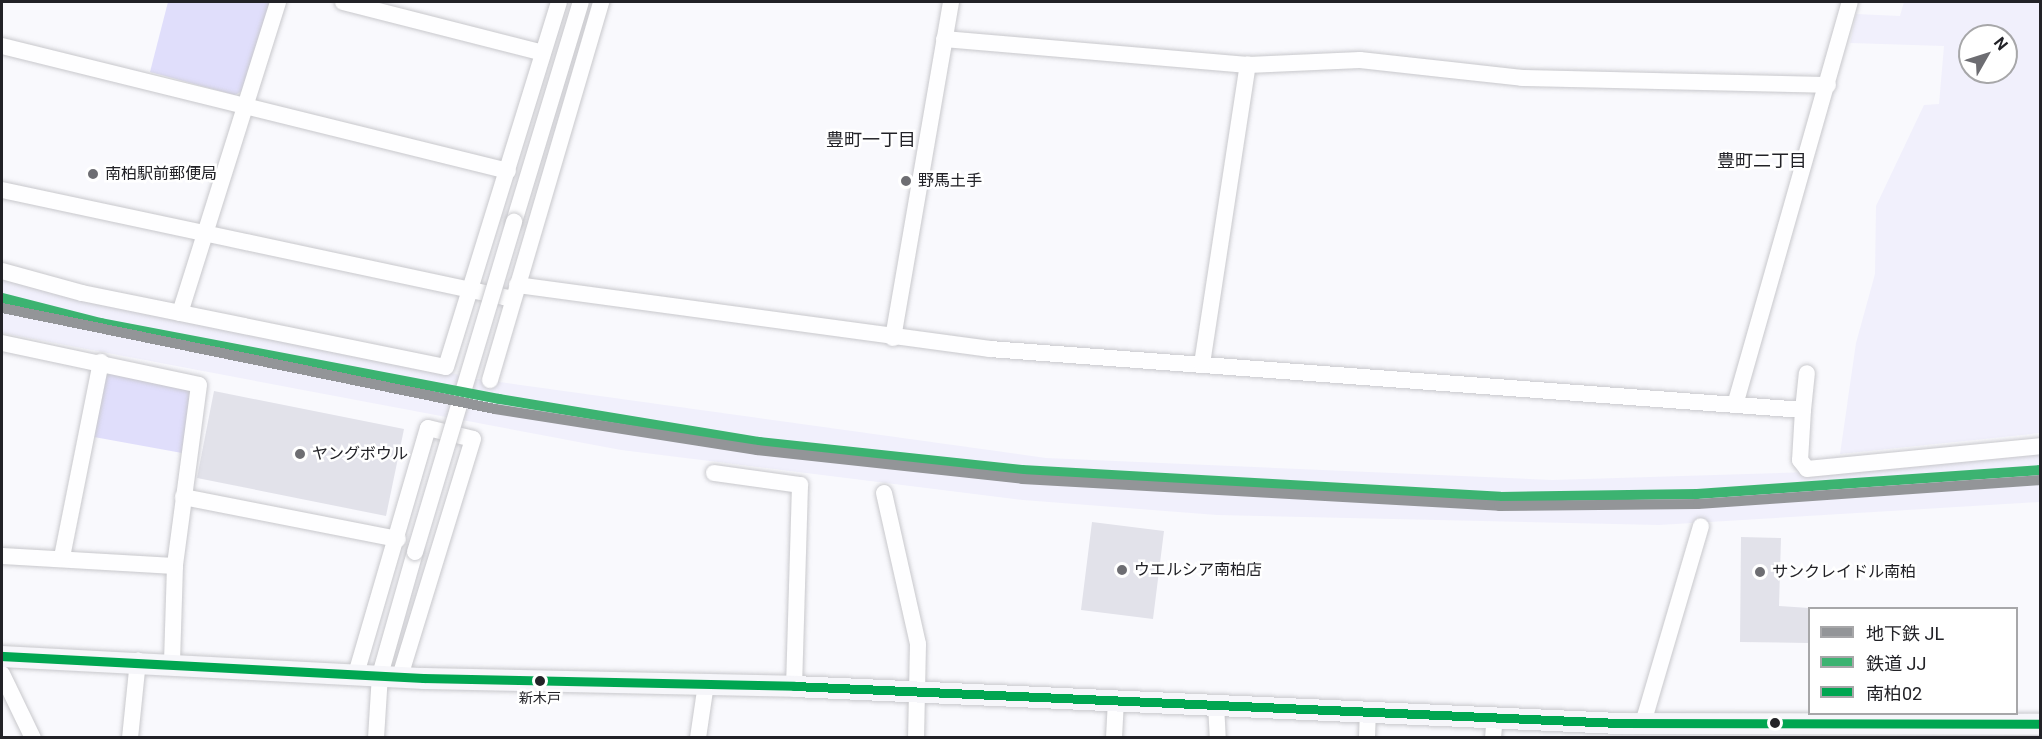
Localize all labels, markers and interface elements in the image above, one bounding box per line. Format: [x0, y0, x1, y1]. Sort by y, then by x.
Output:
north arrow [1958, 24, 2018, 84]
text: N [1990, 33, 2012, 54]
district label: 豊町一丁目 [826, 129, 916, 151]
district label: 豊町二丁目 [1717, 150, 1807, 172]
place label: 南柏駅前郵便局 [105, 164, 217, 184]
marker: 南柏駅前郵便局 [86, 167, 100, 181]
place label: 野馬土手 [918, 171, 982, 191]
marker: 野馬土手 [899, 174, 913, 188]
place label: ヤングボウル [312, 444, 408, 464]
marker: ヤングボウル [293, 447, 307, 461]
place label: ウエルシア南柏店 [1134, 560, 1262, 580]
place label: サンクレイドル南柏 [1772, 562, 1916, 582]
marker: ウエルシア南柏店 [1115, 563, 1129, 577]
marker: サンクレイドル南柏 [1753, 565, 1767, 579]
legend [1808, 607, 2018, 715]
text: 地下鉄 JL [1866, 623, 1944, 644]
text: 鉄道 JJ [1866, 653, 1926, 674]
marker: 新木戸 [534, 675, 546, 687]
text: 南柏02 [1866, 683, 1922, 704]
place label: 新木戸 [519, 690, 561, 706]
unlabelled marker [1769, 717, 1781, 729]

